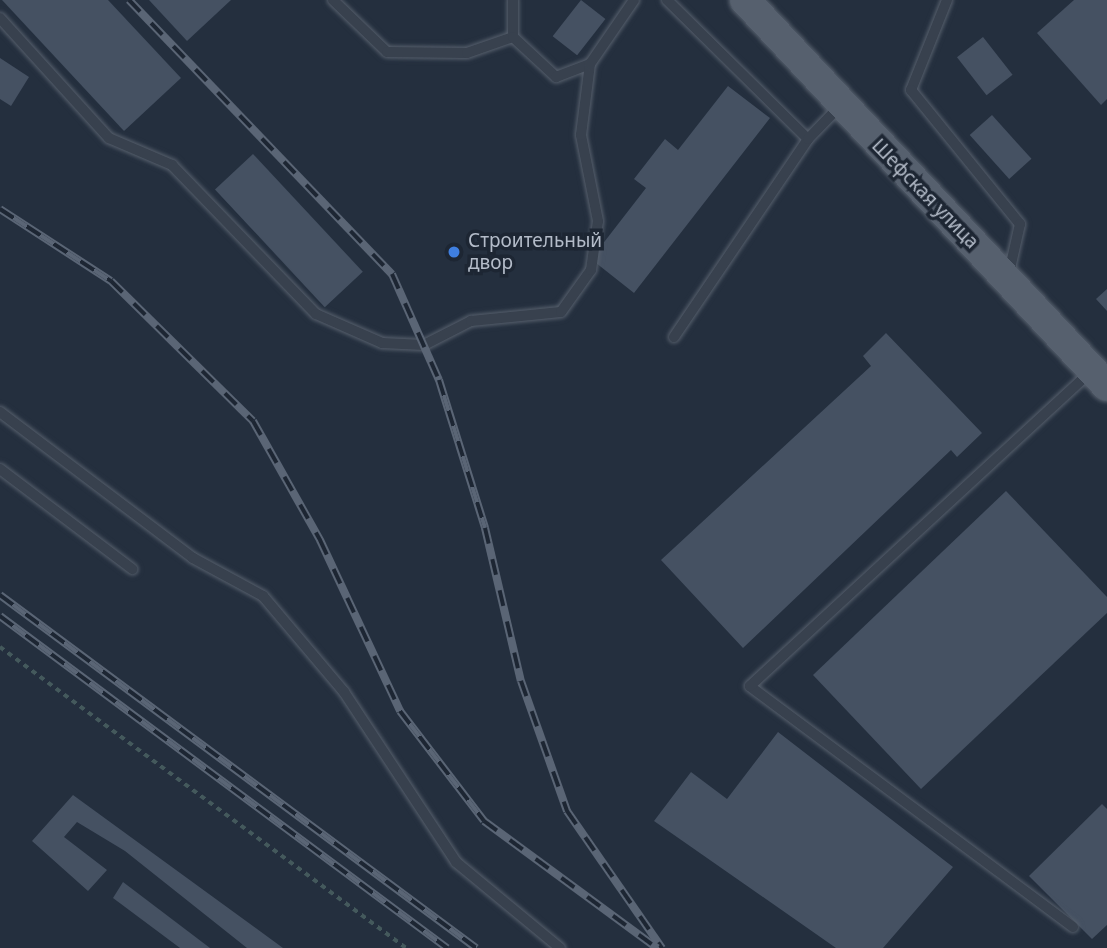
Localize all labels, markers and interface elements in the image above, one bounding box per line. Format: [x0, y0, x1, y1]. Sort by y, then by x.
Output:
street label: Шефская улица [867, 134, 983, 254]
place label: Строительный двор [468, 230, 602, 274]
marker: Строительный двор [446, 244, 462, 260]

